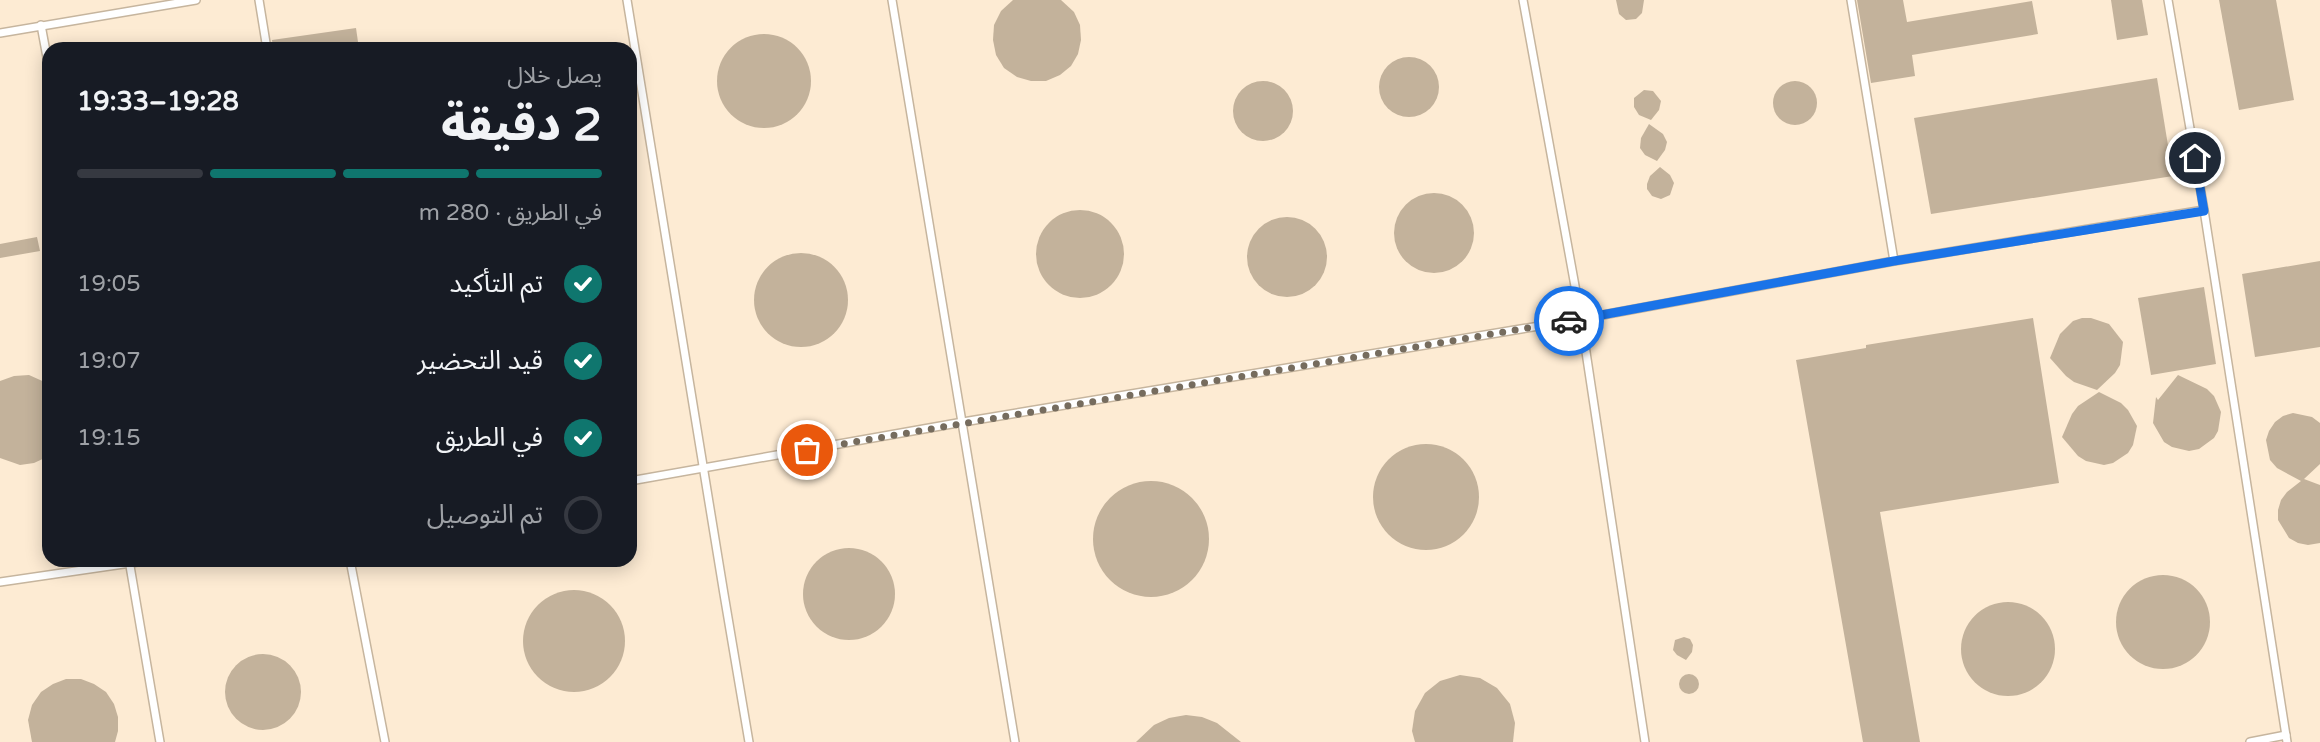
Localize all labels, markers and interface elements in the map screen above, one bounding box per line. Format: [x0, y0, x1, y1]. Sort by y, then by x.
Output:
text: يصل خلال [507, 62, 602, 90]
text: 19:28–19:33 [77, 86, 239, 117]
text: 2 دقيقة [441, 98, 602, 153]
pin [2165, 128, 2225, 188]
icon: home [2176, 139, 2214, 177]
text: في الطريق · 280 m [419, 199, 602, 227]
icon: check [564, 265, 602, 303]
text: تم التأكيد [449, 268, 543, 299]
text: 19:05 [77, 270, 141, 298]
courier [1534, 286, 1604, 356]
icon: car [1550, 302, 1588, 340]
icon: check [564, 342, 602, 380]
text: قيد التحضير [417, 345, 543, 376]
text: 19:07 [77, 347, 141, 375]
icon: check [564, 419, 602, 457]
pin [777, 420, 837, 480]
text: في الطريق [436, 422, 543, 453]
text: 19:15 [77, 424, 141, 452]
icon: bag [788, 431, 826, 469]
text: تم التوصيل [427, 499, 543, 530]

